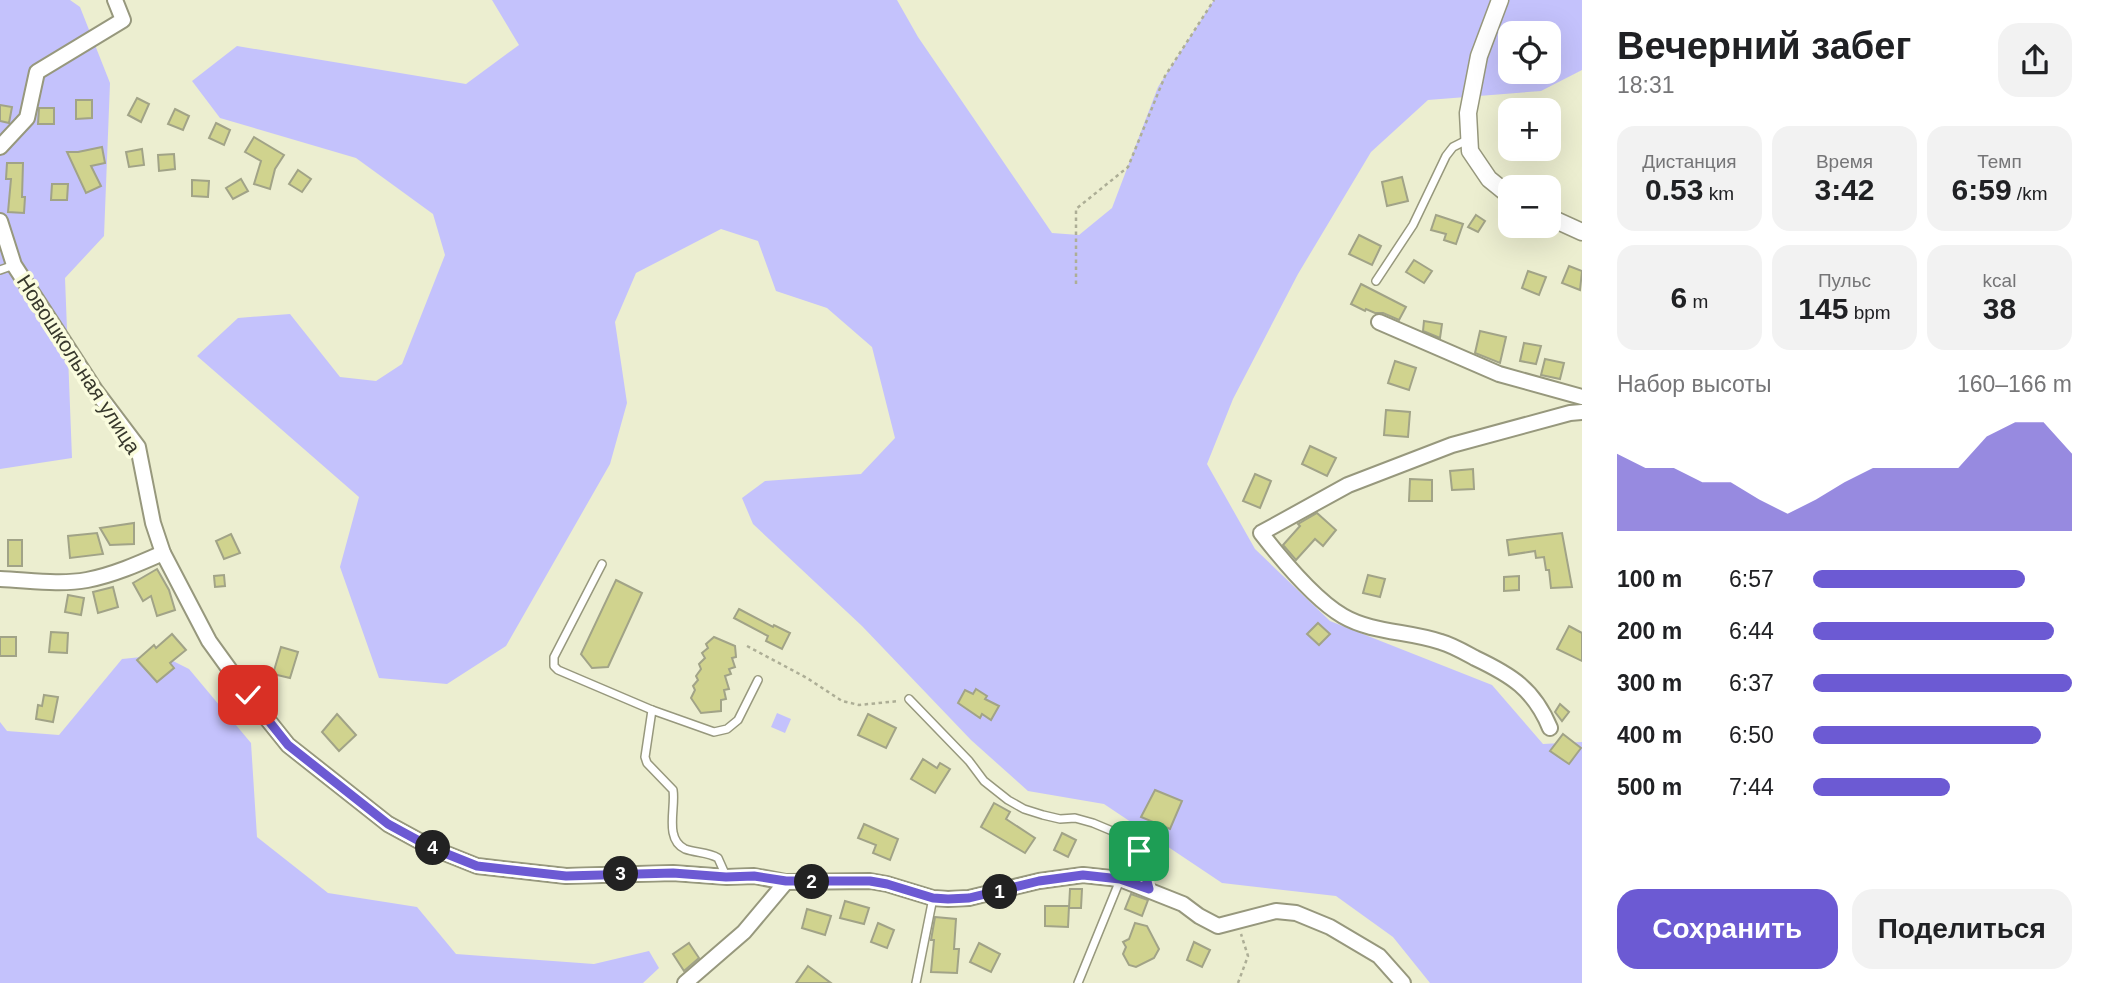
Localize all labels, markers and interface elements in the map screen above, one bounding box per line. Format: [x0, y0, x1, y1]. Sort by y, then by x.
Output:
map controls [1498, 21, 1561, 238]
button: locate [1498, 21, 1561, 84]
button: share [1998, 23, 2072, 97]
text: Вечерний забег [1617, 25, 1911, 67]
text: 18:31 [1617, 72, 1675, 98]
button: + [1498, 98, 1561, 161]
text: Дистанция [1642, 151, 1737, 172]
text: Время [1816, 151, 1873, 172]
text: Темп [1977, 151, 2022, 172]
text: 0.53 [1645, 173, 1703, 206]
text: 3:42 [1814, 173, 1875, 206]
text: 6:59 [1952, 173, 2012, 206]
button: − [1498, 175, 1561, 238]
text: km [1703, 183, 1734, 204]
text: /km [2012, 183, 2047, 204]
street label: Новошкольная улица [13, 270, 146, 458]
text: Пульс [1818, 270, 1871, 291]
text: kcal [1983, 270, 2016, 291]
text: 6 [1671, 281, 1687, 314]
text: m [1687, 291, 1708, 312]
text: 145 [1798, 292, 1848, 325]
text: 38 [1983, 292, 2016, 325]
text: bpm [1848, 302, 1891, 323]
text: Набор высоты [1617, 371, 1771, 397]
text: 160–166 m [1957, 371, 2072, 397]
text: 100 m [1617, 566, 1682, 592]
text: 6:57 [1729, 566, 1774, 592]
text: 200 m [1617, 618, 1682, 644]
text: 6:44 [1729, 618, 1774, 644]
pin [218, 665, 278, 725]
text: 300 m [1617, 670, 1682, 696]
text: 6:37 [1729, 670, 1774, 696]
icon: check [229, 676, 267, 714]
text: 400 m [1617, 722, 1682, 748]
text: 6:50 [1729, 722, 1774, 748]
text: 500 m [1617, 774, 1682, 800]
text: 7:44 [1729, 774, 1774, 800]
pin [1109, 821, 1169, 881]
pin: 4 [416, 830, 450, 866]
icon: arrive [1120, 832, 1158, 870]
text: 4 [427, 837, 438, 858]
pin: 3 [604, 856, 638, 892]
text: 3 [615, 863, 626, 884]
pin: 2 [794, 864, 830, 900]
text: 2 [806, 871, 817, 892]
pin: 1 [982, 874, 1018, 910]
text: 1 [994, 881, 1005, 902]
button: Сохранить [1617, 889, 1838, 969]
button: Поделиться [1852, 889, 2072, 969]

